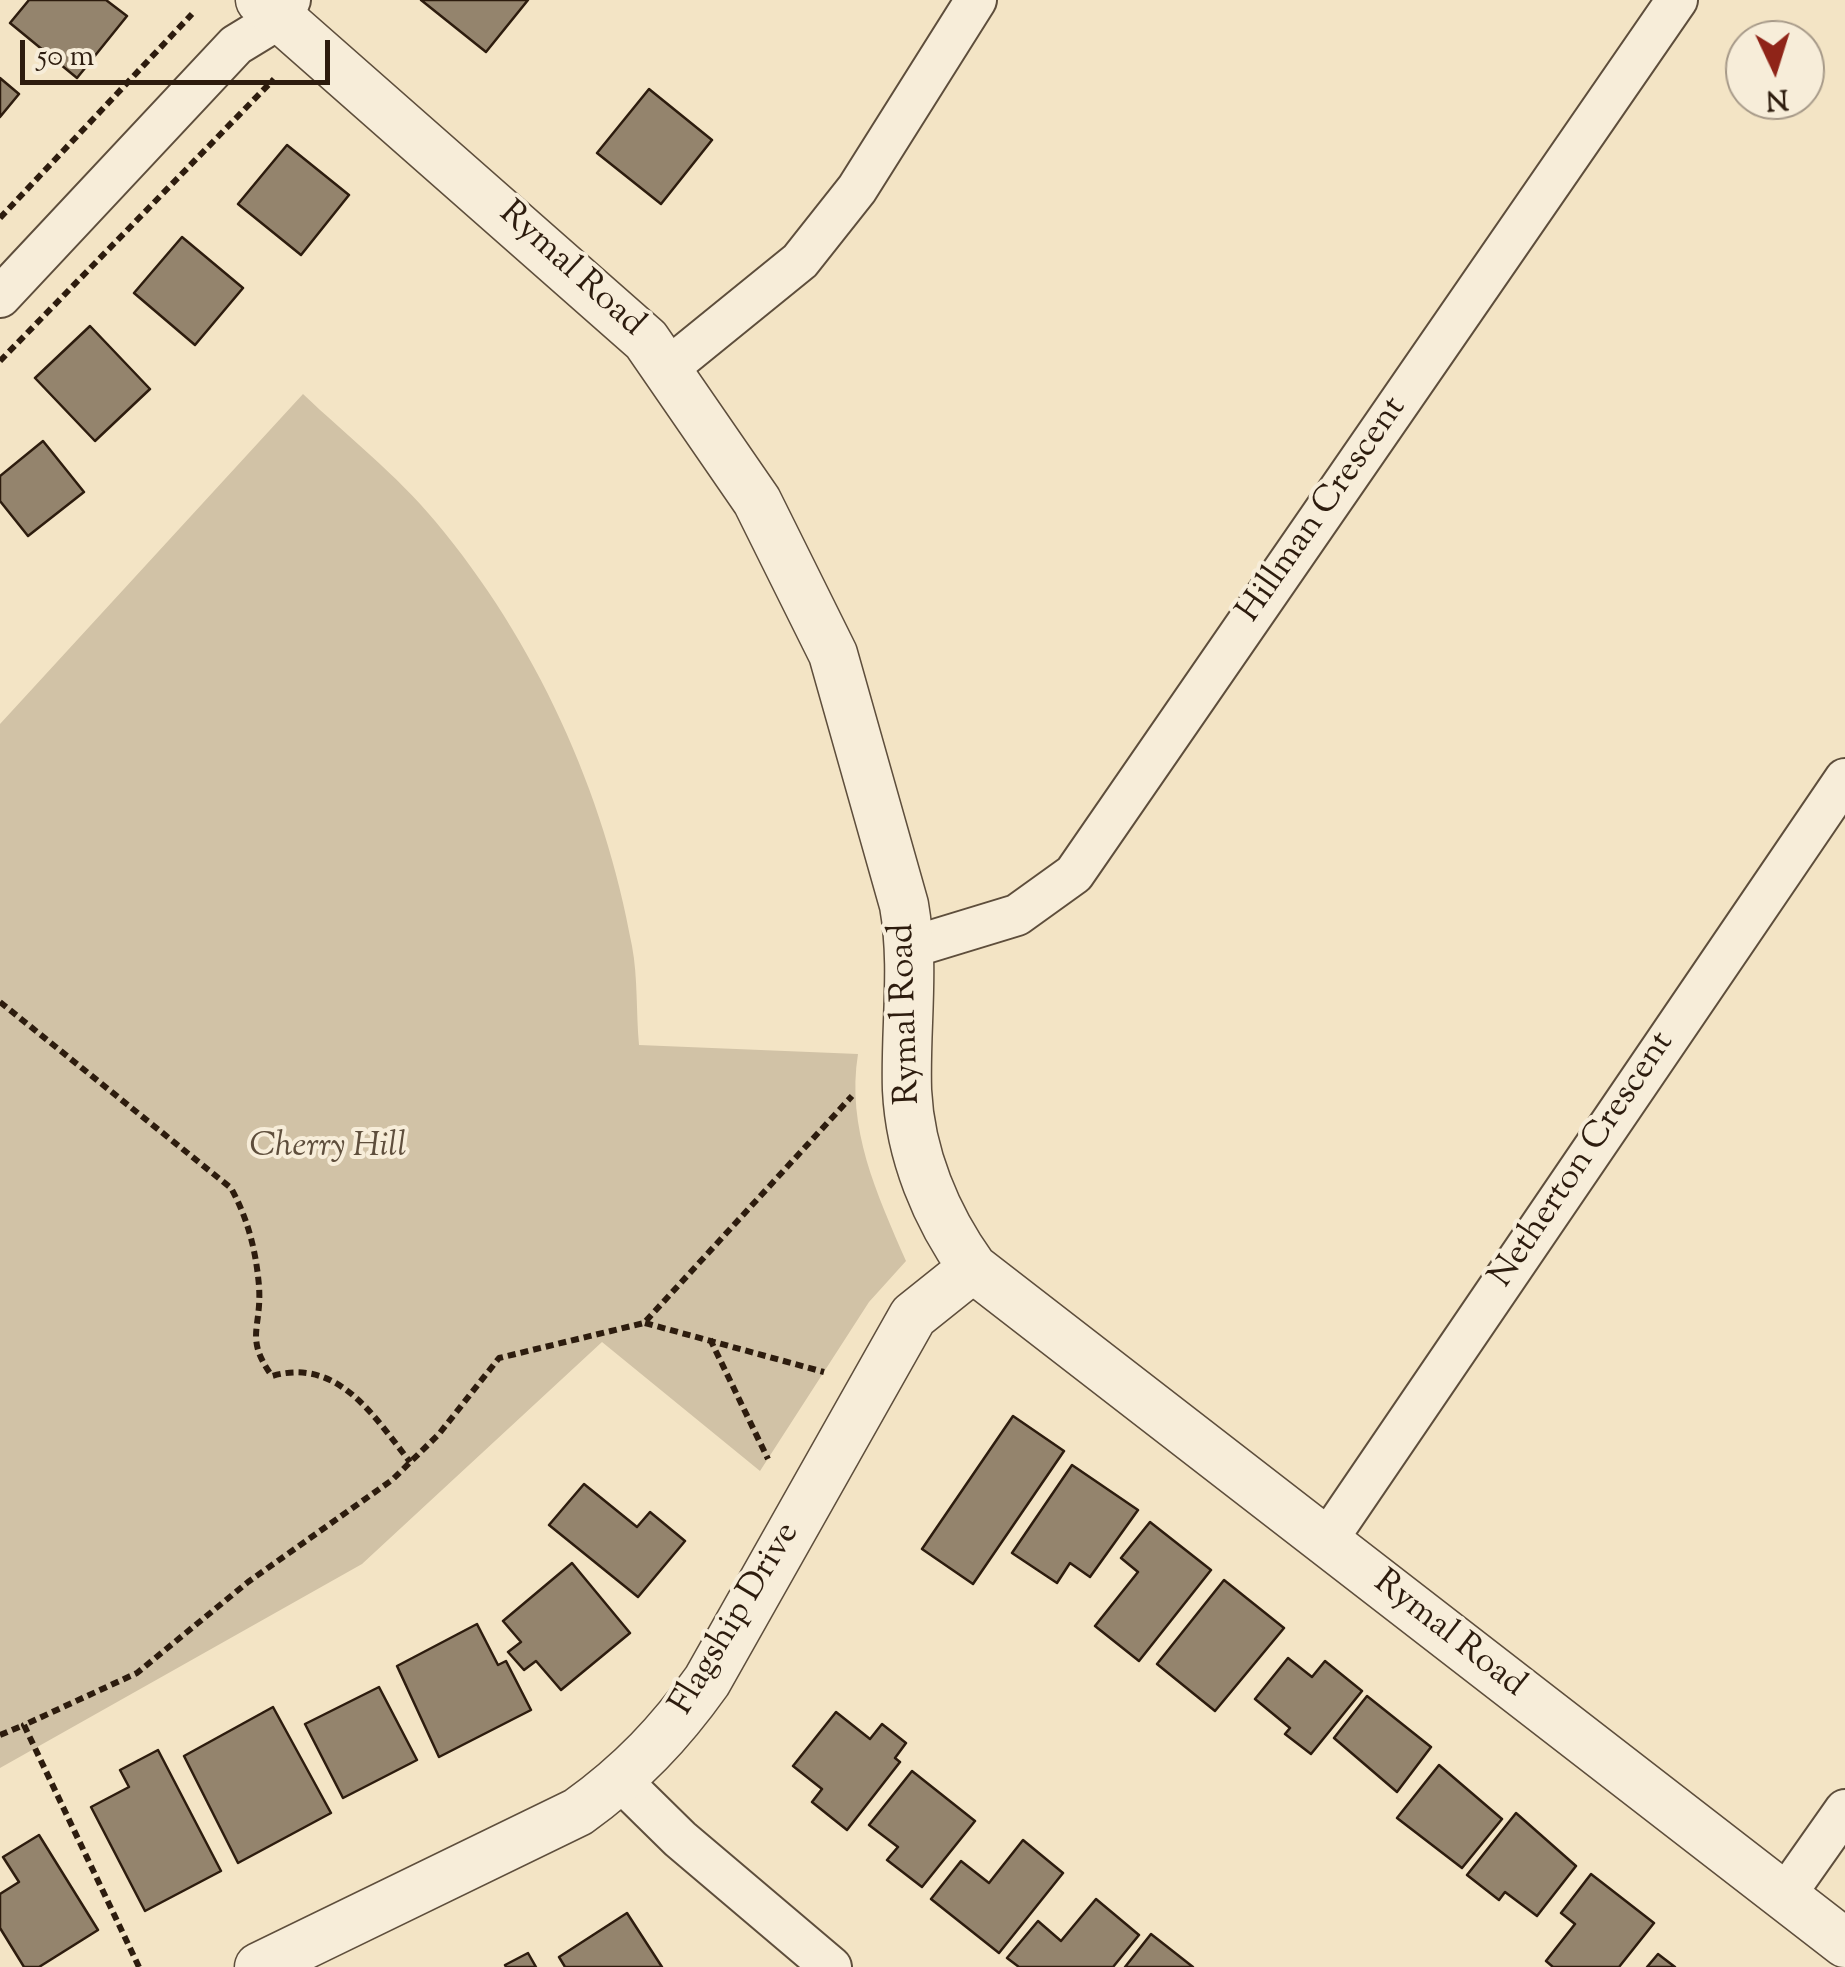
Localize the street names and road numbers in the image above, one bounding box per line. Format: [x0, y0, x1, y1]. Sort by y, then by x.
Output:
street label: Rymal Road [488, 195, 652, 347]
street label: Hillman Crescent [1231, 390, 1417, 632]
street label: Rymal Road [884, 922, 932, 1106]
street label: Netherton Crescent [1483, 1025, 1685, 1297]
street label: Flagship Drive [663, 1516, 811, 1724]
street label: Rymal Road [1364, 1564, 1532, 1708]

